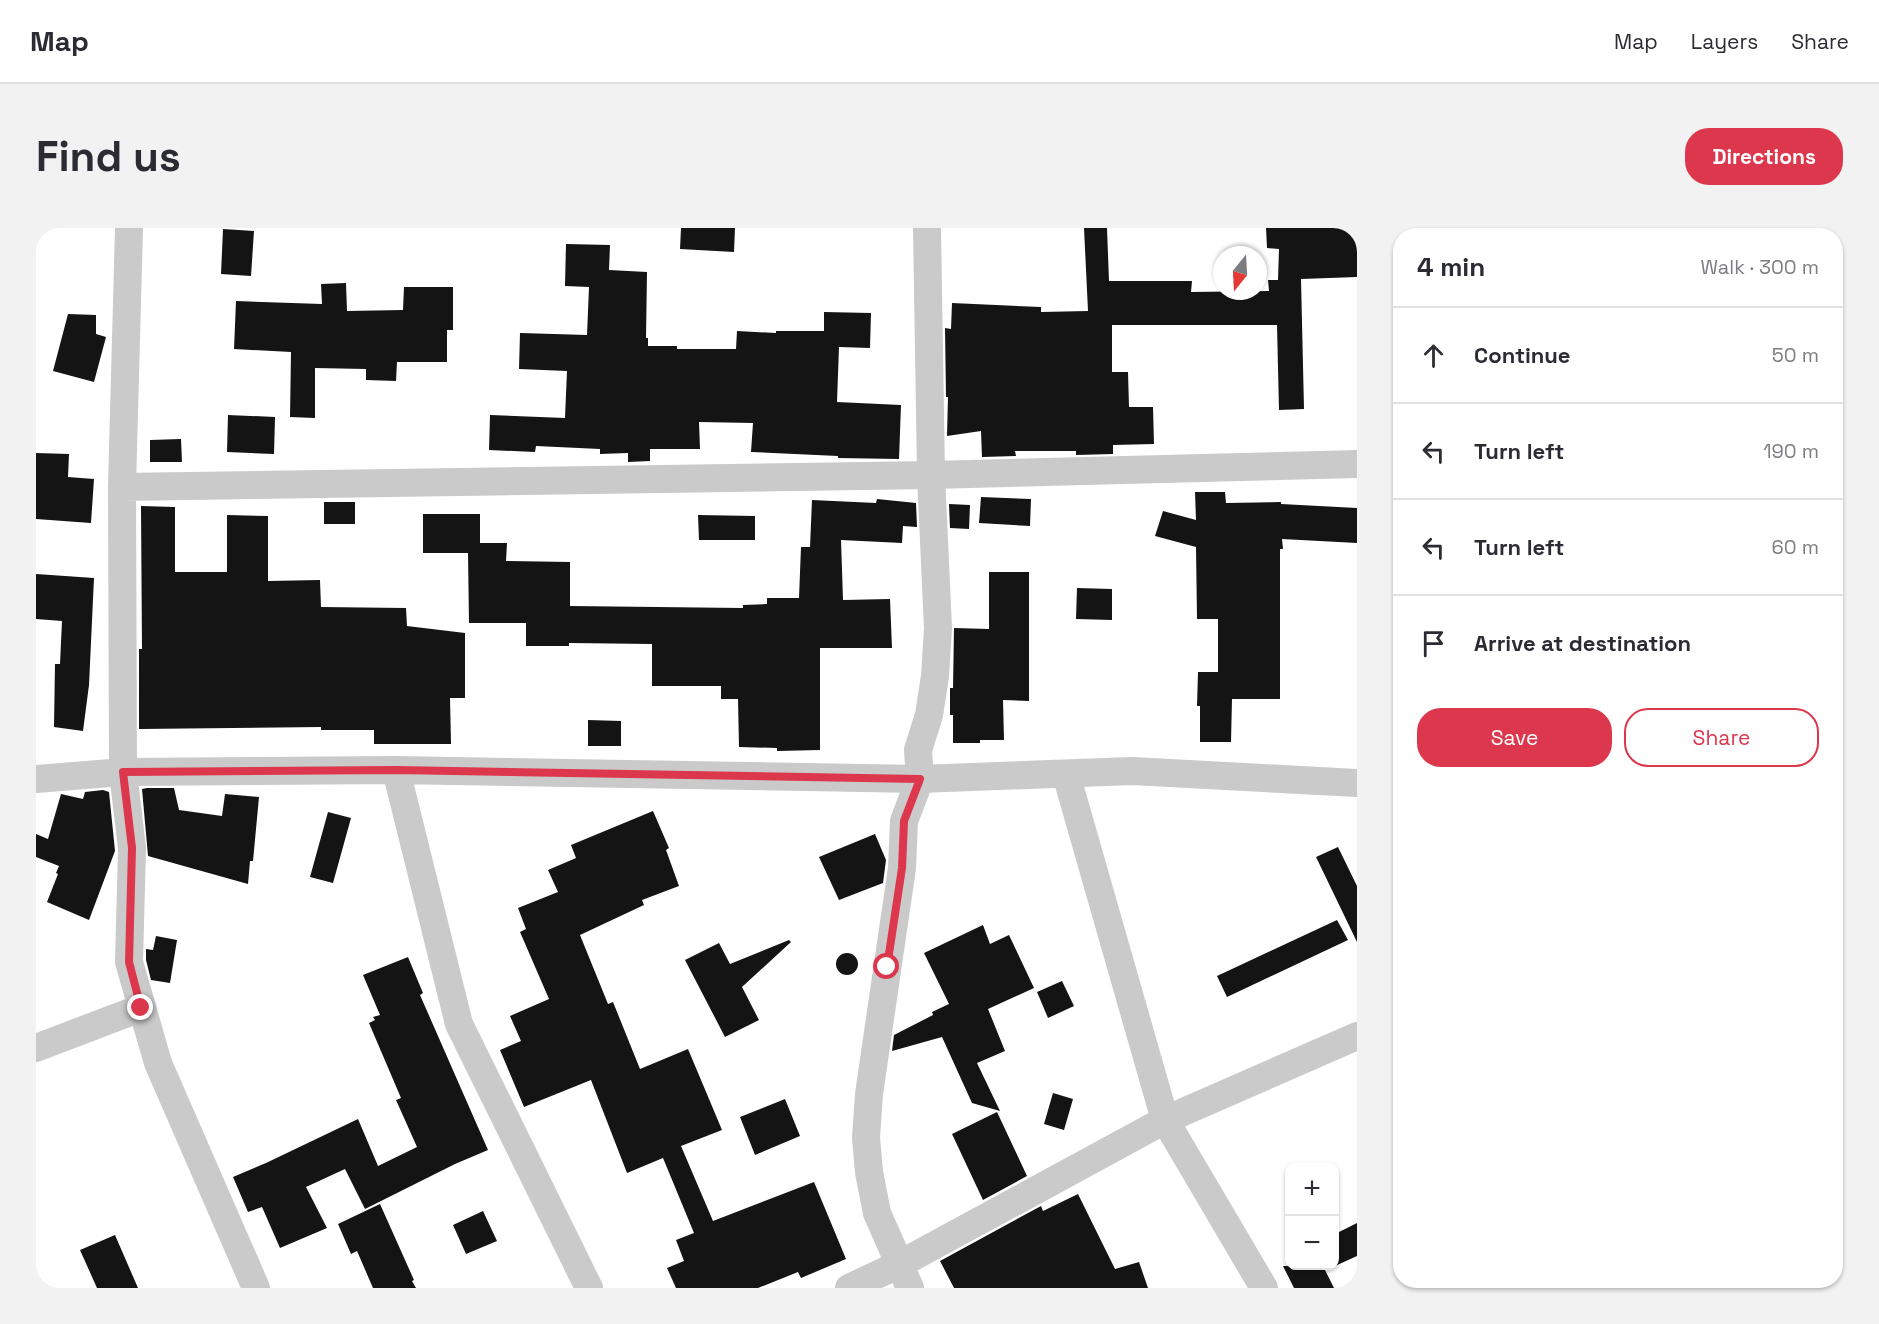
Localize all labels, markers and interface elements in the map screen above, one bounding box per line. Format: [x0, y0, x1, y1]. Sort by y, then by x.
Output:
text: Map [30, 23, 89, 59]
text: Map [1614, 28, 1658, 55]
text: Layers [1691, 28, 1758, 55]
text: Share [1791, 28, 1849, 55]
button: Directions [1685, 128, 1843, 185]
text: Find us [36, 130, 181, 183]
north arrow [1213, 246, 1267, 300]
text: 4 min [1417, 250, 1485, 284]
text: Walk · 300 m [1700, 254, 1819, 280]
icon: ahead [1417, 339, 1450, 372]
text: Continue [1474, 341, 1570, 369]
text: 50 m [1772, 342, 1819, 368]
icon: left [1417, 435, 1450, 468]
text: Turn left [1474, 437, 1564, 465]
text: 190 m [1763, 438, 1819, 464]
icon: left [1417, 531, 1450, 564]
text: Turn left [1474, 533, 1564, 561]
text: 60 m [1772, 534, 1819, 560]
icon: arrive [1417, 627, 1450, 660]
text: Arrive at destination [1474, 629, 1691, 657]
button: Save [1417, 708, 1612, 767]
button: Share [1624, 708, 1819, 767]
route start [873, 953, 899, 979]
route end [127, 994, 153, 1020]
map controls [1285, 1162, 1339, 1270]
button: + [1285, 1162, 1339, 1216]
button: − [1285, 1216, 1339, 1270]

